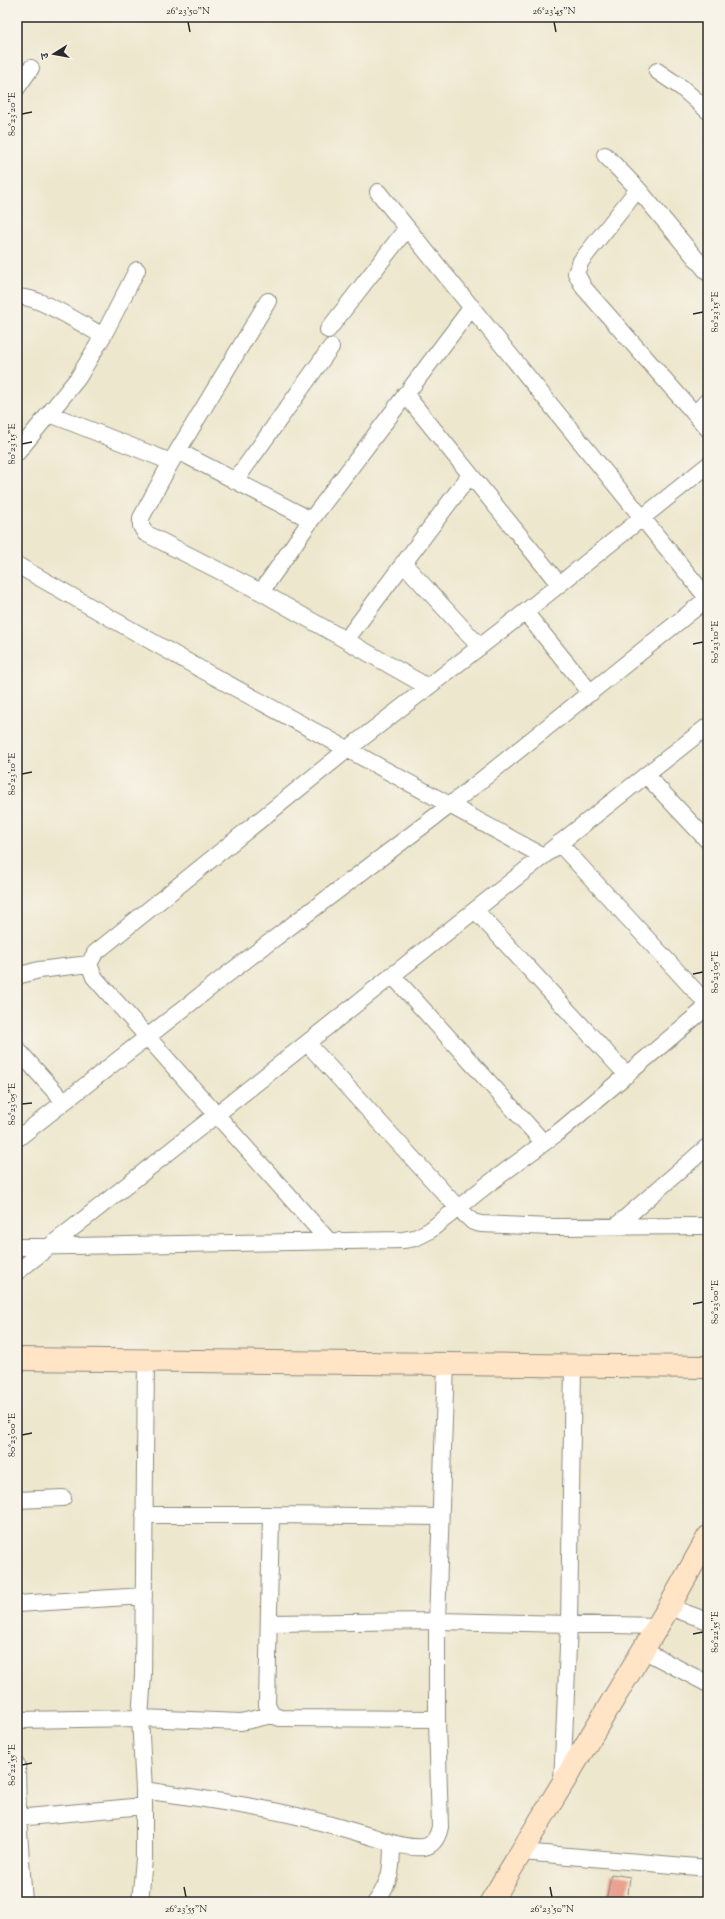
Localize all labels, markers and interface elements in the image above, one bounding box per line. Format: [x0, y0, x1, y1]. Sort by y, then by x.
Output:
text: 26°23'50"N [166, 4, 210, 19]
text: 26°23'45"N [532, 4, 576, 19]
north arrow [34, 34, 74, 74]
text: उ [37, 50, 54, 61]
text: 80°23'20"E [5, 92, 20, 136]
text: 80°23'15"E [708, 292, 723, 333]
text: 80°23'15"E [5, 424, 20, 465]
text: 80°23'10"E [708, 621, 723, 663]
text: 80°23'10"E [5, 753, 20, 795]
text: 80°23'05"E [708, 951, 723, 993]
text: 80°23'05"E [5, 1083, 20, 1125]
text: 80°23'00"E [708, 1280, 723, 1324]
text: 80°23'00"E [5, 1413, 20, 1457]
text: 80°22'55"E [708, 1611, 723, 1653]
text: 80°22'55"E [5, 1744, 20, 1786]
text: 26°23'55"N [165, 1902, 207, 1917]
text: 26°23'50"N [530, 1902, 574, 1917]

